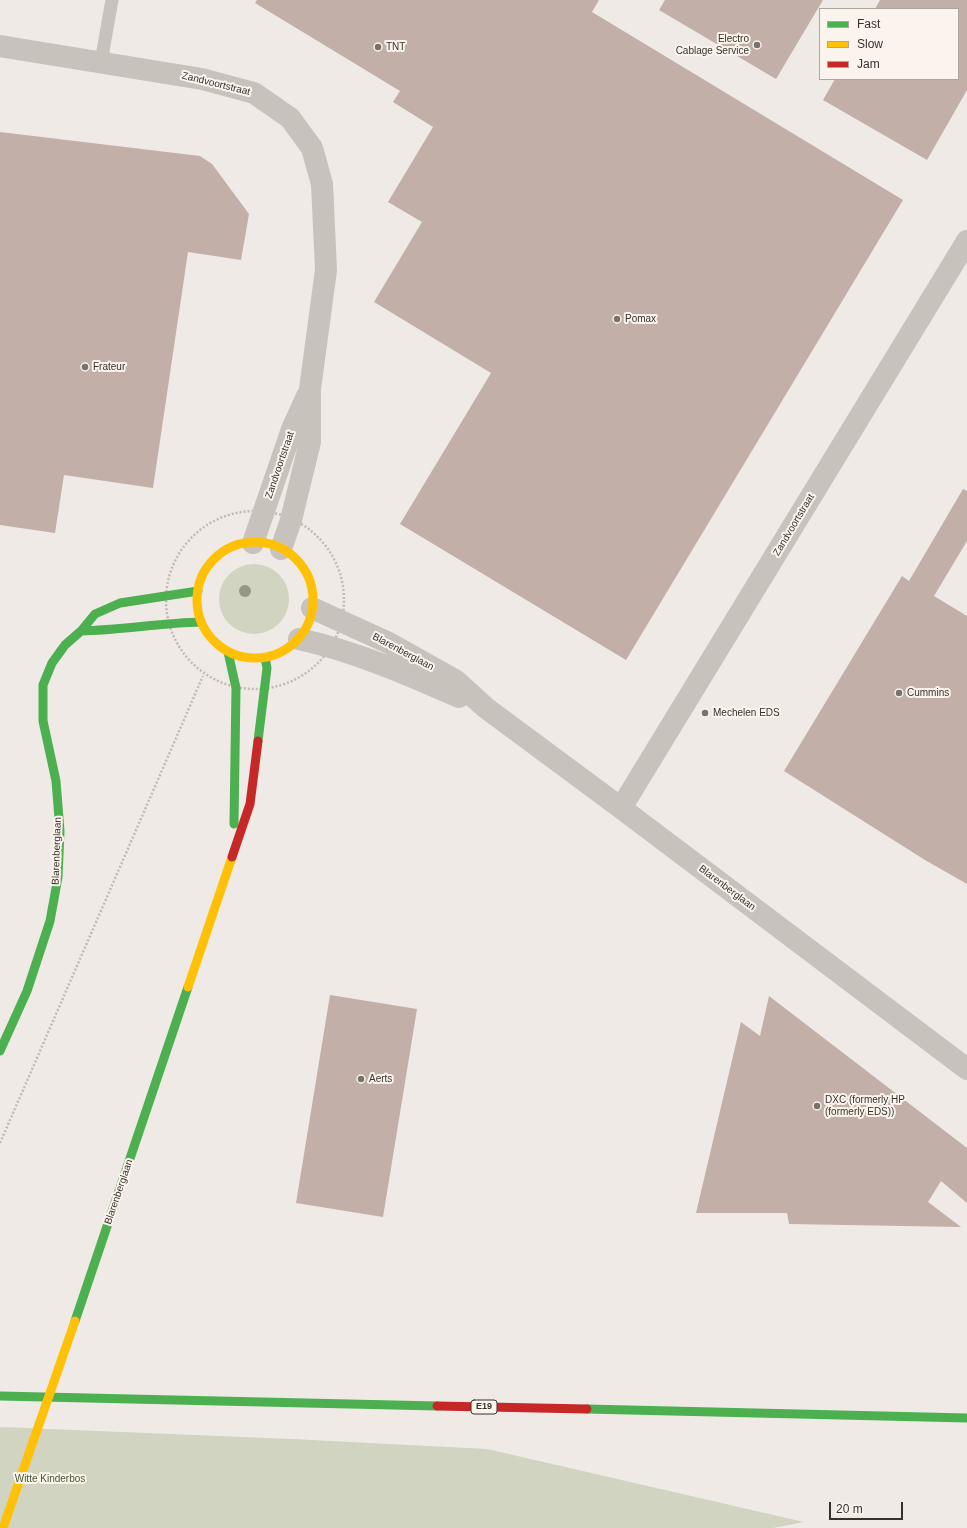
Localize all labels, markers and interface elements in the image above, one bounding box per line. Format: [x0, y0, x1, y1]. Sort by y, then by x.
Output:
legend [819, 8, 959, 80]
text: Fast [857, 17, 880, 31]
place label: Electro Cablage Service [676, 33, 749, 56]
text: Slow [857, 37, 883, 51]
marker: Electro Cablage Service [752, 40, 762, 50]
place label: TNT [386, 41, 405, 53]
marker: TNT [373, 42, 383, 52]
text: Jam [857, 57, 880, 71]
street label: Zandvoortstraat [181, 70, 251, 98]
place label: Pomax [625, 313, 656, 325]
marker: Pomax [612, 314, 622, 324]
place label: Frateur [93, 361, 125, 373]
marker: Frateur [80, 362, 90, 372]
street label: Zandvoortstraat [263, 430, 297, 500]
street label: Zandvoortstraat [771, 492, 817, 558]
street label: Blarenberglaan [370, 631, 436, 673]
place label: Cummins [907, 687, 949, 699]
marker: Cummins [894, 688, 904, 698]
place label: Mechelen EDS [713, 707, 780, 719]
marker: Mechelen EDS [700, 708, 710, 718]
street label: Blarenberglaan [50, 817, 64, 885]
street label: Blarenberglaan [696, 863, 758, 913]
place label: Aerts [369, 1073, 392, 1085]
marker: Aerts [356, 1074, 366, 1084]
place label: DXC (formerly HP (formerly EDS)) [825, 1094, 905, 1118]
marker: DXC (formerly HP (formerly EDS)) [812, 1101, 822, 1111]
street label: Blarenberglaan [102, 1158, 136, 1226]
road number: E19 [471, 1400, 497, 1414]
park label: Witte Kinderbos [15, 1473, 85, 1485]
scale bar [831, 1494, 905, 1520]
text: 20 m [836, 1502, 863, 1516]

